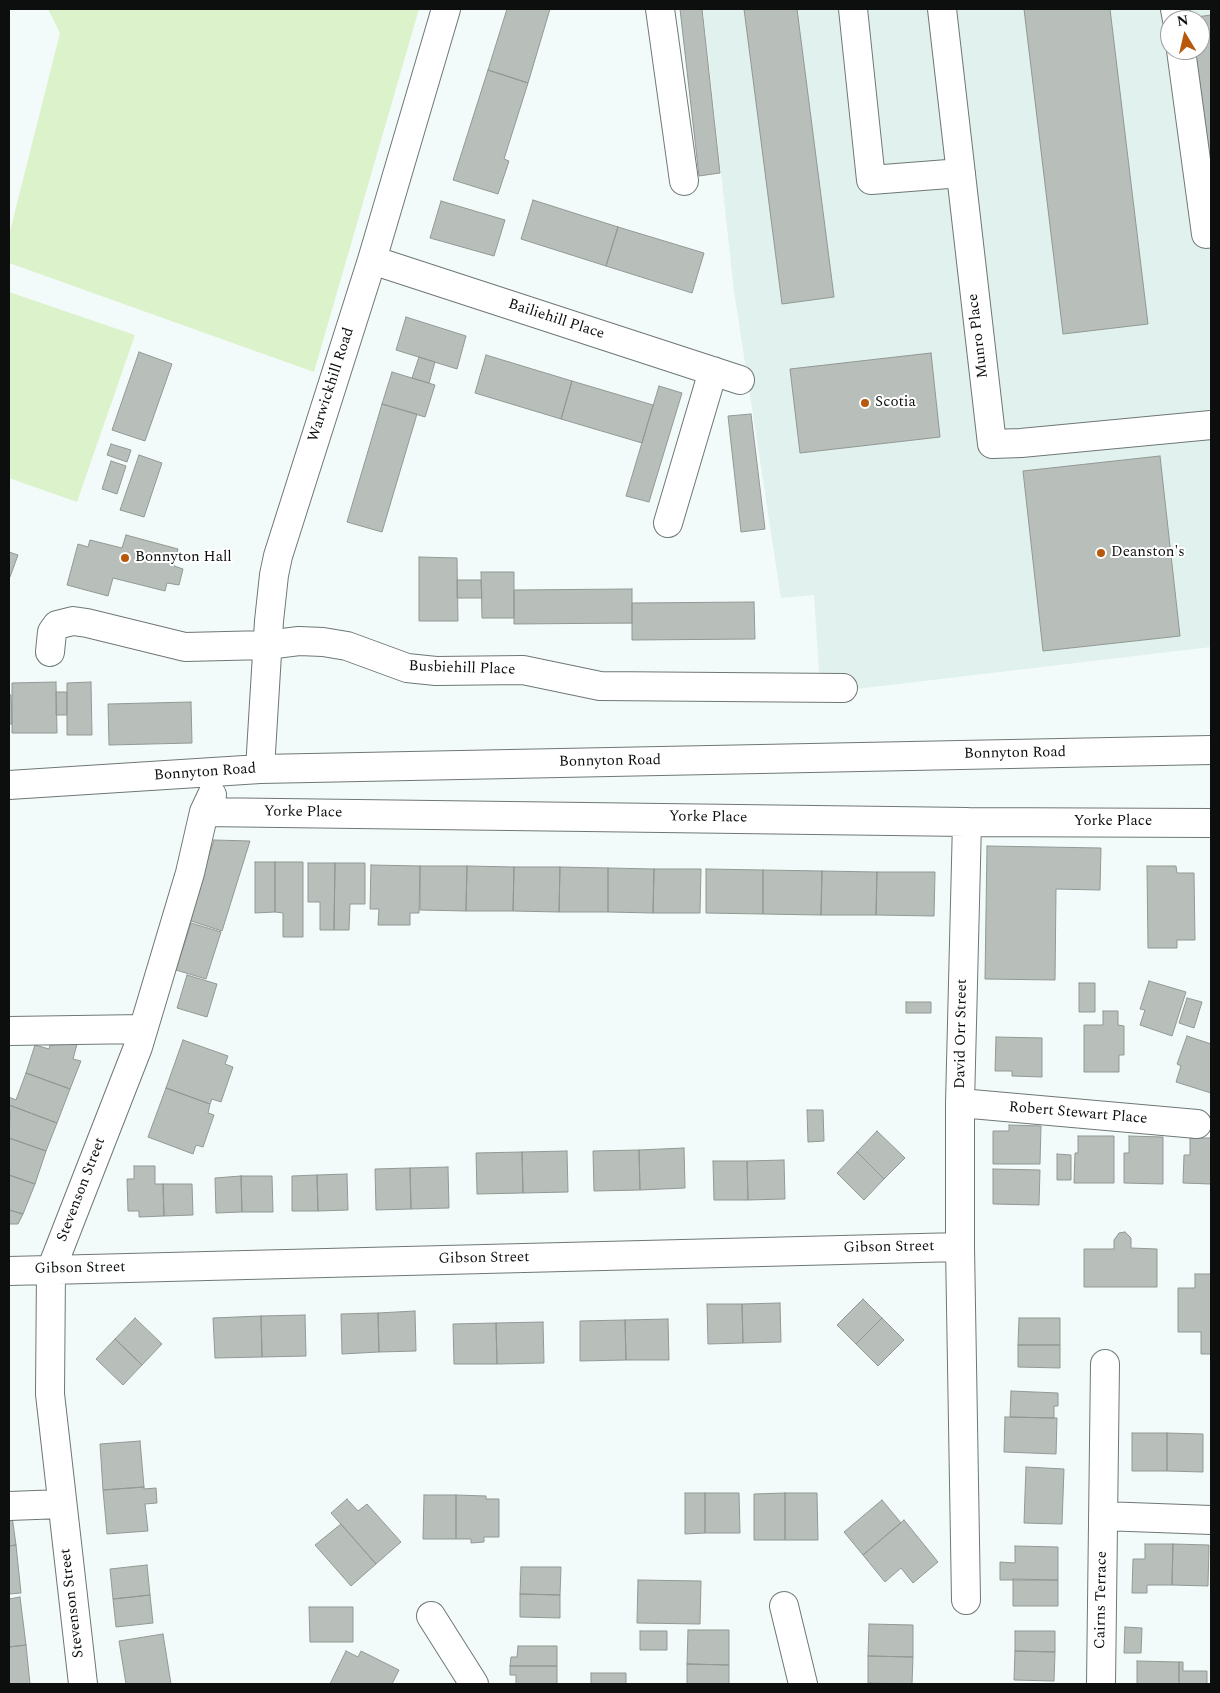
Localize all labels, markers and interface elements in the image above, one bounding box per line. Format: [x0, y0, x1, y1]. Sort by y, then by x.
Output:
text: N [1175, 9, 1190, 32]
north arrow [1160, 10, 1210, 60]
street label: Munro Place [965, 293, 993, 379]
street label: Bailiehill Place [506, 296, 606, 344]
street label: Warwickhill Road [305, 326, 359, 444]
place label: Scotia [875, 394, 916, 412]
marker: Scotia [859, 397, 871, 409]
place label: Deanston's [1111, 544, 1185, 562]
marker: Deanston's [1095, 547, 1107, 559]
place label: Bonnyton Hall [135, 549, 232, 567]
marker: Bonnyton Hall [119, 552, 131, 564]
street label: Busbiehill Place [408, 658, 516, 680]
street label: Bonnyton Road [964, 744, 1066, 764]
street label: Bonnyton Road [559, 752, 661, 772]
street label: Bonnyton Road [153, 760, 257, 786]
street label: Yorke Place [264, 803, 342, 823]
street label: Yorke Place [669, 808, 747, 828]
street label: Yorke Place [1074, 813, 1152, 831]
street label: David Orr Street [952, 979, 972, 1089]
street label: Robert Stewart Place [1008, 1099, 1148, 1129]
street label: Stevenson Street [54, 1135, 110, 1245]
street label: Gibson Street [843, 1238, 935, 1258]
street label: Gibson Street [438, 1249, 530, 1269]
street label: Gibson Street [34, 1259, 126, 1279]
street label: Stevenson Street [57, 1547, 89, 1659]
street label: Cairns Terrace [1092, 1551, 1112, 1649]

